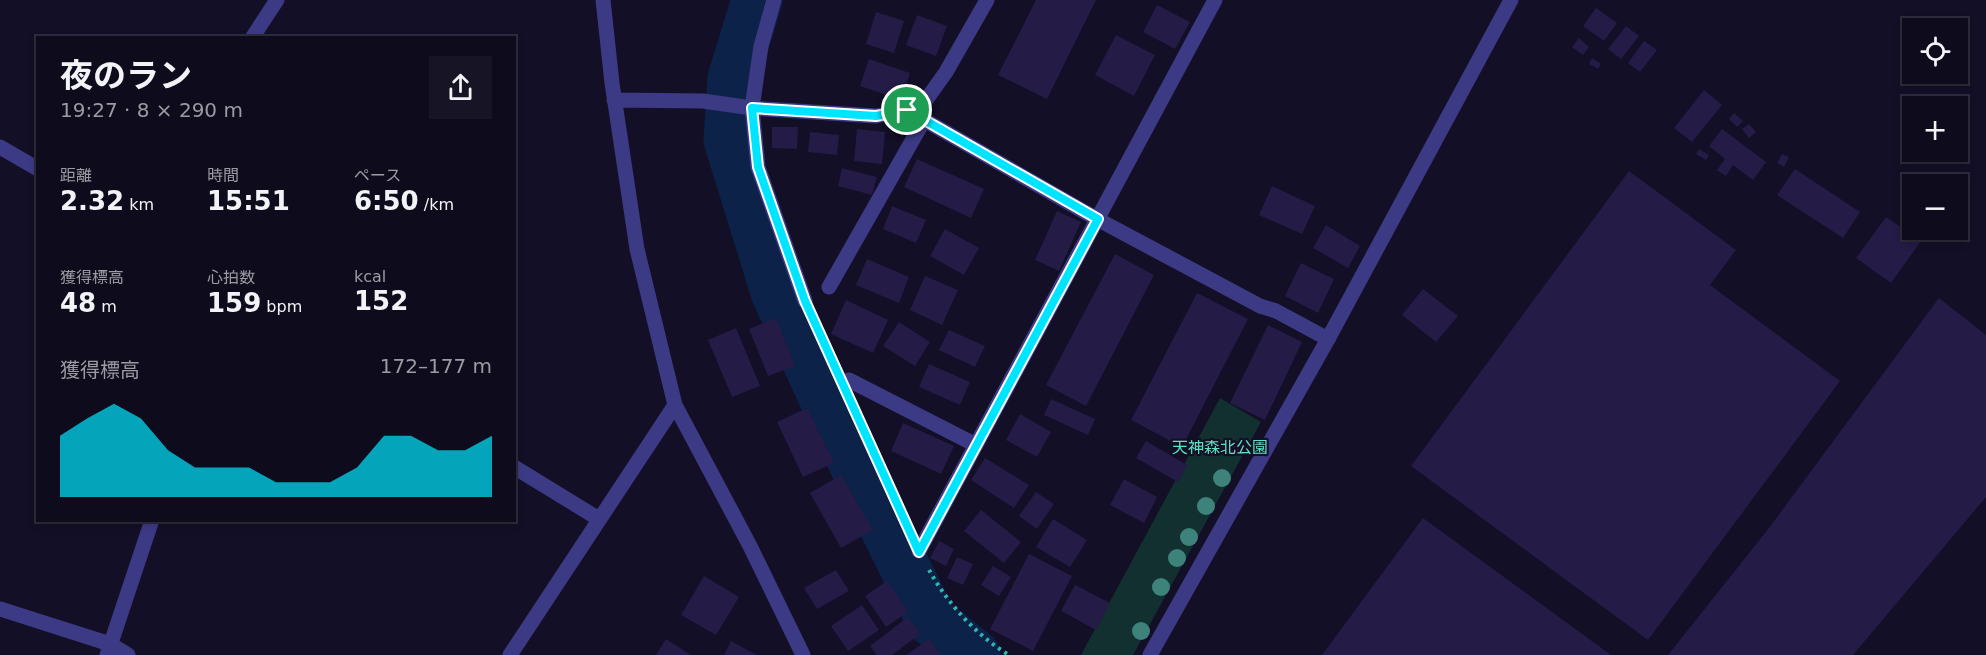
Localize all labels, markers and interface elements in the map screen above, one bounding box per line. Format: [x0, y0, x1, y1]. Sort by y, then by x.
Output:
map controls [1902, 18, 1968, 240]
button: locate [1902, 18, 1968, 84]
text: 夜のラン [60, 56, 192, 95]
button: share [429, 56, 492, 119]
pin [881, 84, 932, 135]
icon: arrive [890, 93, 923, 126]
button: + [1902, 96, 1968, 162]
text: 19:27 · 8 × 290 m [60, 98, 243, 122]
text: 距離 [60, 166, 92, 185]
text: 時間 [207, 166, 239, 185]
text: ペース [354, 166, 401, 185]
button: − [1902, 174, 1968, 240]
text: 2.32 [60, 186, 124, 216]
text: 15:51 [207, 186, 290, 216]
text: 6:50 [354, 186, 419, 216]
text: km [124, 195, 154, 214]
text: /km [419, 195, 454, 214]
text: kcal [354, 267, 386, 286]
text: 獲得標高 [60, 268, 124, 287]
text: 心拍数 [207, 268, 255, 287]
text: 152 [354, 286, 408, 316]
text: 48 [60, 288, 96, 318]
text: 159 [207, 288, 261, 318]
text: m [96, 297, 117, 316]
text: bpm [261, 297, 302, 316]
text: 172–177 m [380, 354, 492, 378]
text: 獲得標高 [60, 358, 140, 382]
park label: 天神森北公園 [1172, 438, 1268, 457]

